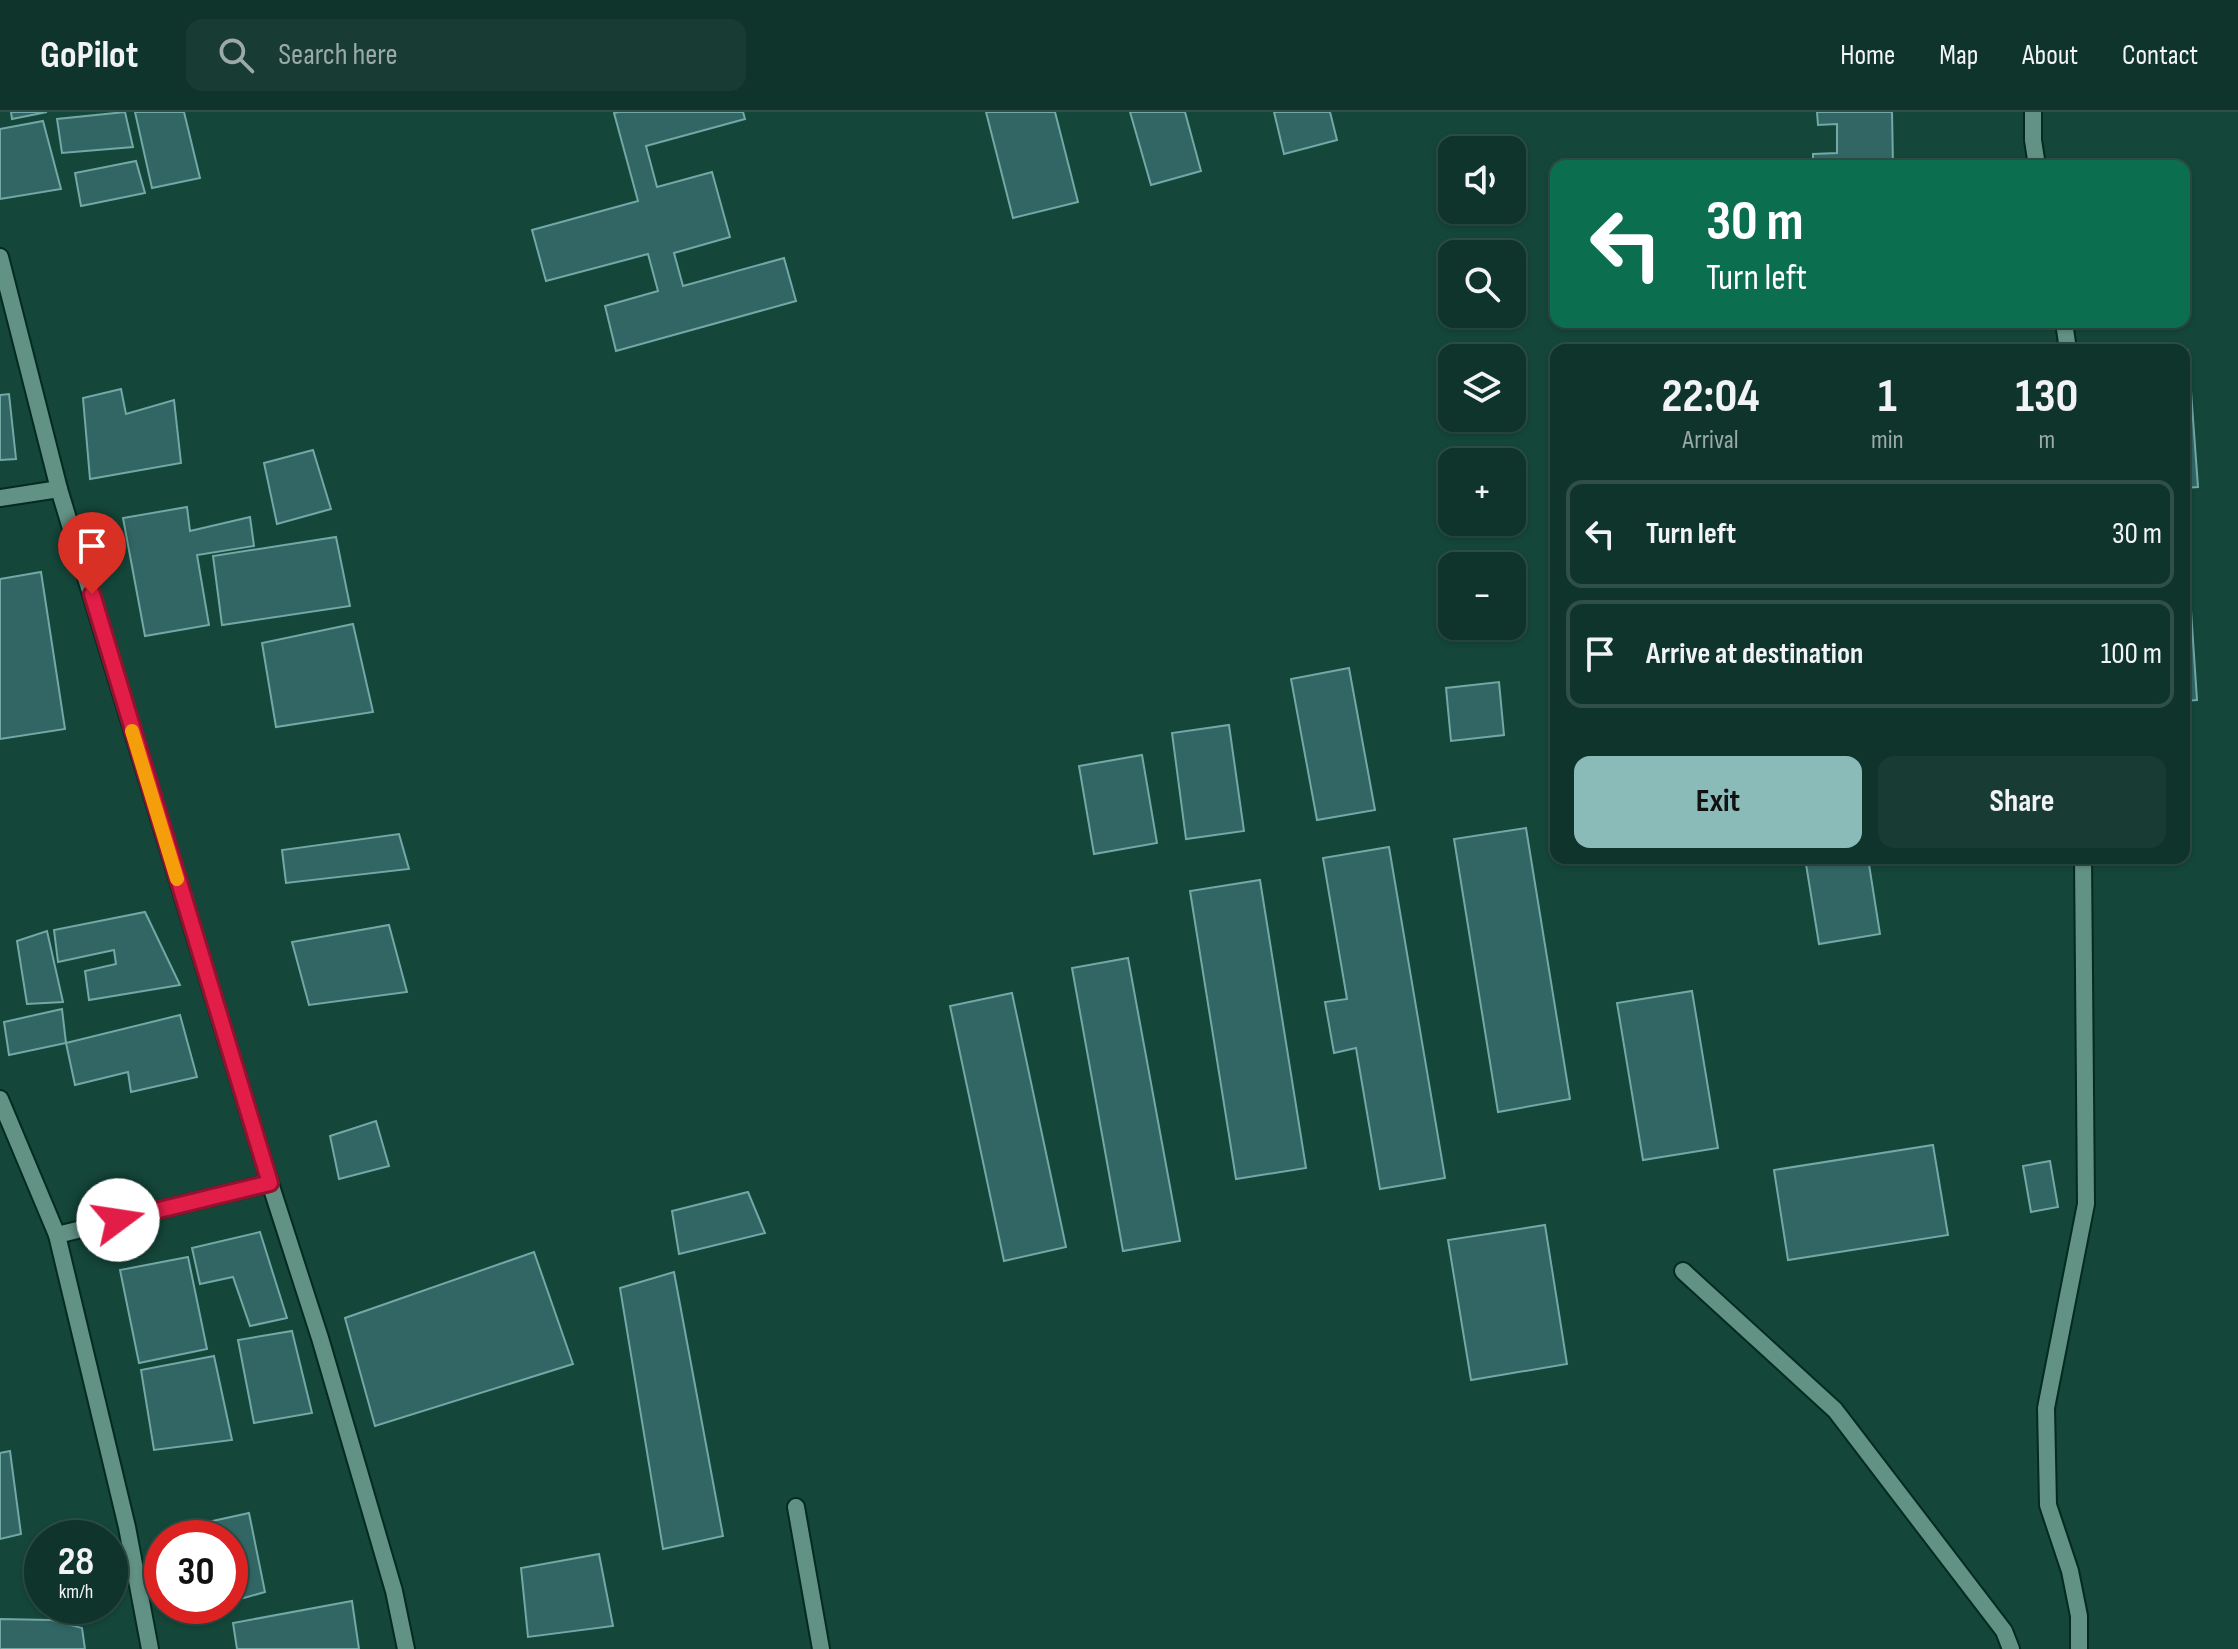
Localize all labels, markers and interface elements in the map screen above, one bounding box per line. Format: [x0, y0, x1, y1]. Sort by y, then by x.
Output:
search box [186, 19, 746, 91]
text: GoPilot [40, 33, 138, 78]
icon: search [214, 33, 258, 77]
text: Search here [278, 37, 398, 73]
text: Home [1840, 39, 1895, 72]
text: Map [1939, 39, 1978, 72]
text: About [2022, 39, 2078, 72]
text: Contact [2122, 39, 2198, 72]
map controls [1438, 136, 1526, 640]
button: sound [1438, 136, 1526, 224]
text: 30 m [1706, 189, 1804, 256]
icon: left [1574, 192, 1678, 296]
button: search [1438, 240, 1526, 328]
text: Turn left [1706, 257, 1807, 300]
button: layers [1438, 344, 1526, 432]
text: 22:04 [1662, 368, 1760, 425]
text: 1 [1878, 368, 1897, 425]
text: 130 [2015, 368, 2078, 425]
text: Arrival [1683, 425, 1738, 456]
text: min [1871, 425, 1904, 456]
text: m [2039, 425, 2055, 456]
button: + [1438, 448, 1526, 536]
pin [58, 512, 126, 594]
icon: left [1578, 512, 1622, 556]
text: Turn left [1646, 516, 1736, 552]
text: 30 m [2112, 516, 2162, 552]
icon: arrive [70, 524, 114, 568]
button: − [1438, 552, 1526, 640]
icon: arrive [1578, 632, 1622, 676]
text: Arrive at destination [1646, 636, 1863, 672]
text: 100 m [2101, 636, 2162, 672]
button: Exit [1574, 756, 1862, 848]
button: Share [1878, 756, 2166, 848]
position arrow [76, 1178, 160, 1262]
speed limit sign: 30 [144, 1520, 248, 1624]
text: 28 [58, 1538, 94, 1586]
text: km/h [59, 1580, 93, 1604]

